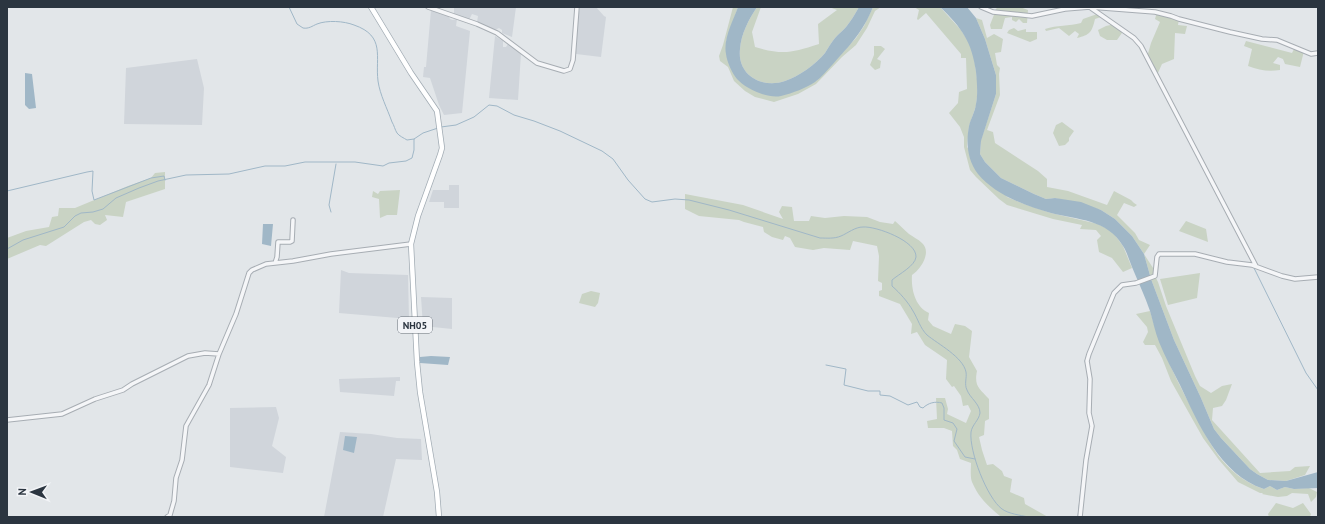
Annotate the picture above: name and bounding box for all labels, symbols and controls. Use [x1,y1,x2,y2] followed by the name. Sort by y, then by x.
[398,317,432,333] road number: NH05
[12,472,52,512] north arrow
[15,488,29,496] text: N

